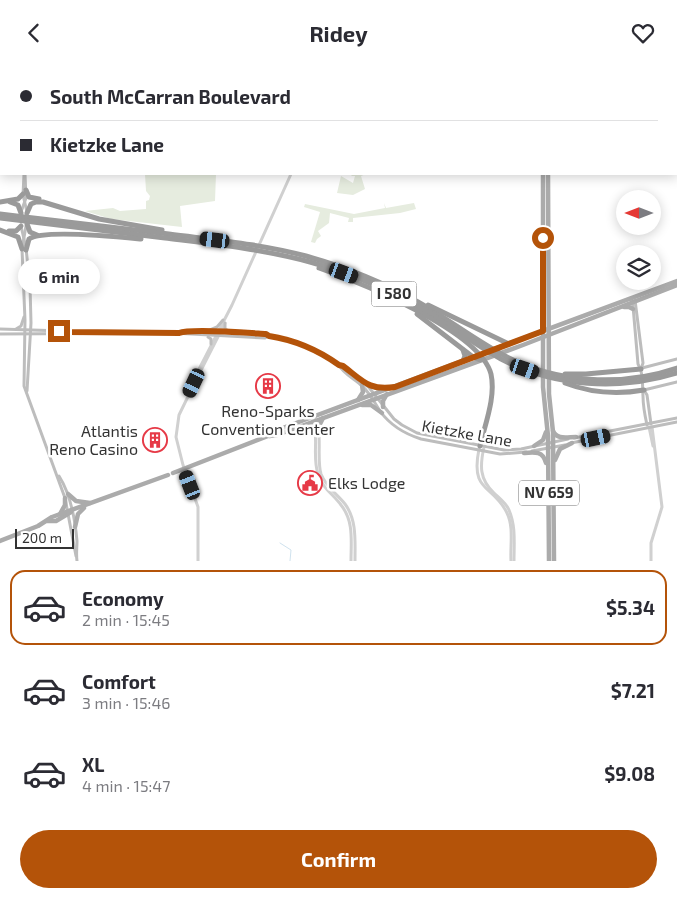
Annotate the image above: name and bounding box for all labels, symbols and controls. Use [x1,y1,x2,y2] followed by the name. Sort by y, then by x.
[20,19,48,47] icon: back
[629,19,657,47] icon: heart
[309,20,368,46] text: Ridey
[50,85,291,108] text: South McCarran Boulevard
[50,133,164,156] text: Kietzke Lane
[616,190,661,235] north arrow
[616,190,661,290] map controls
[532,227,554,249] route start
[199,231,230,249] car
[616,245,661,290] button: layers
[18,259,100,293] callout: 6 min
[327,261,360,285] car
[38,267,80,286] text: 6 min
[372,281,416,307] road number: I 580
[48,320,70,342] route end
[508,357,541,381] car
[180,366,207,400] car
[255,373,281,399] building icon: Reno-Sparks Convention Center
[201,401,336,438] place label: Reno-Sparks Convention Center
[421,415,514,450] street label: Kietzke Lane
[49,421,138,458] place label: Atlantis Reno Casino
[142,427,168,453] building icon: Atlantis Reno Casino
[579,428,612,448] car
[177,468,202,502] car
[297,470,323,496] public building icon: Elks Lodge
[328,473,405,492] place label: Elks Lodge
[519,481,579,505] road number: NV 659
[15,525,74,549] scale bar
[22,529,62,546] text: 200 m
[22,585,67,630] icon: car
[82,587,164,610] text: Economy
[606,596,655,619] text: $5.34
[82,610,170,629] text: 2 min · 15:45
[22,668,67,713] icon: car
[82,670,156,693] text: Comfort
[611,679,655,702] text: $7.21
[82,693,170,712] text: 3 min · 15:46
[22,751,67,796] icon: car
[82,753,104,776] text: XL
[604,762,655,785] text: $9.08
[82,776,170,795] text: 4 min · 15:47
[20,830,657,888] button: Confirm

